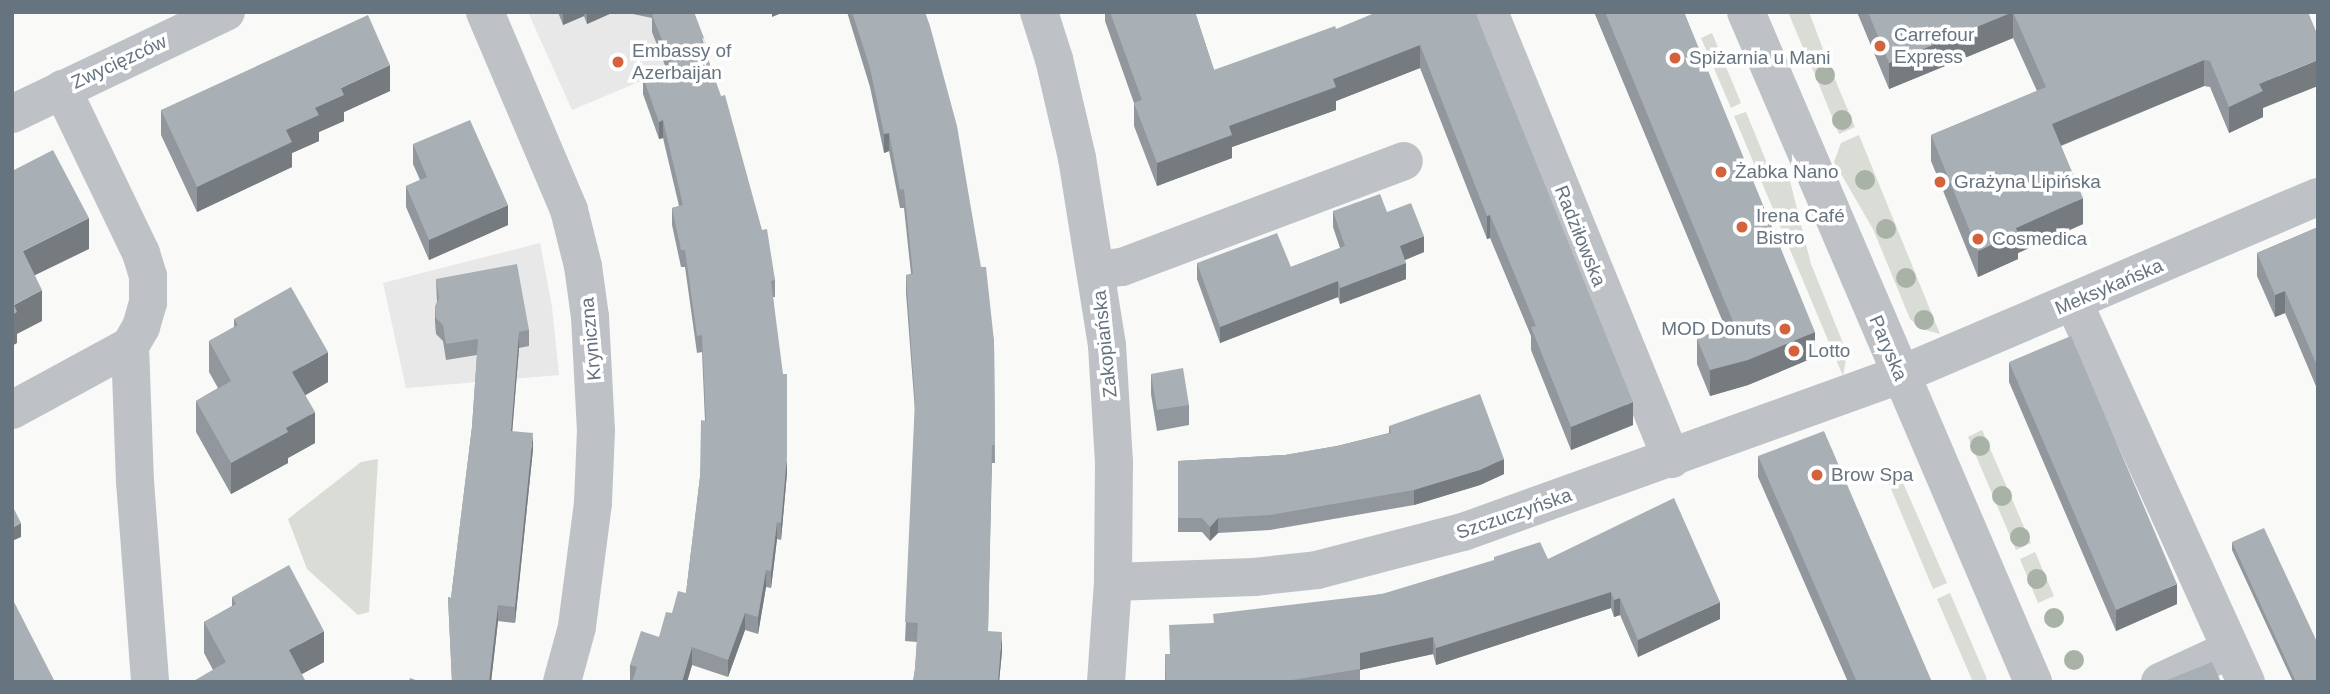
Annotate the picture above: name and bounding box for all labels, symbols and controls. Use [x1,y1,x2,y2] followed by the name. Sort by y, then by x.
[1894,24,1974,68] place label: Carrefour Express
[68,30,170,94] street label: Zwycięzców
[1872,38,1888,54] marker: Carrefour Express
[632,40,731,84] place label: Embassy of Azerbaijan
[1689,47,1831,69] place label: Spiżarnia u Mani
[1667,50,1683,66] marker: Spiżarnia u Mani
[610,54,626,70] marker: Embassy of Azerbaijan
[1735,161,1839,183] place label: Żabka Nano
[1713,164,1729,180] marker: Żabka Nano
[1954,171,2101,193] place label: Grażyna Lipińska
[1932,174,1948,190] marker: Grażyna Lipińska
[1549,182,1611,290] street label: Radziłowska
[1756,205,1845,249] place label: Irena Café Bistro
[1734,219,1750,235] marker: Irena Café Bistro
[1992,228,2087,250] place label: Cosmedica
[1970,231,1986,247] marker: Cosmedica
[2052,254,2166,320] street label: Meksykańska
[1088,289,1122,399] street label: Zakopiańska
[576,296,606,382] street label: Kryniczna
[1864,312,1912,384] street label: Paryska
[1661,318,1771,340] place label: MOD Donuts
[1777,321,1793,337] marker: MOD Donuts
[1808,340,1850,362] place label: Lotto
[1786,343,1802,359] marker: Lotto
[1831,464,1913,486] place label: Brow Spa
[1809,467,1825,483] marker: Brow Spa
[1453,484,1575,544] street label: Szczuczyńska

